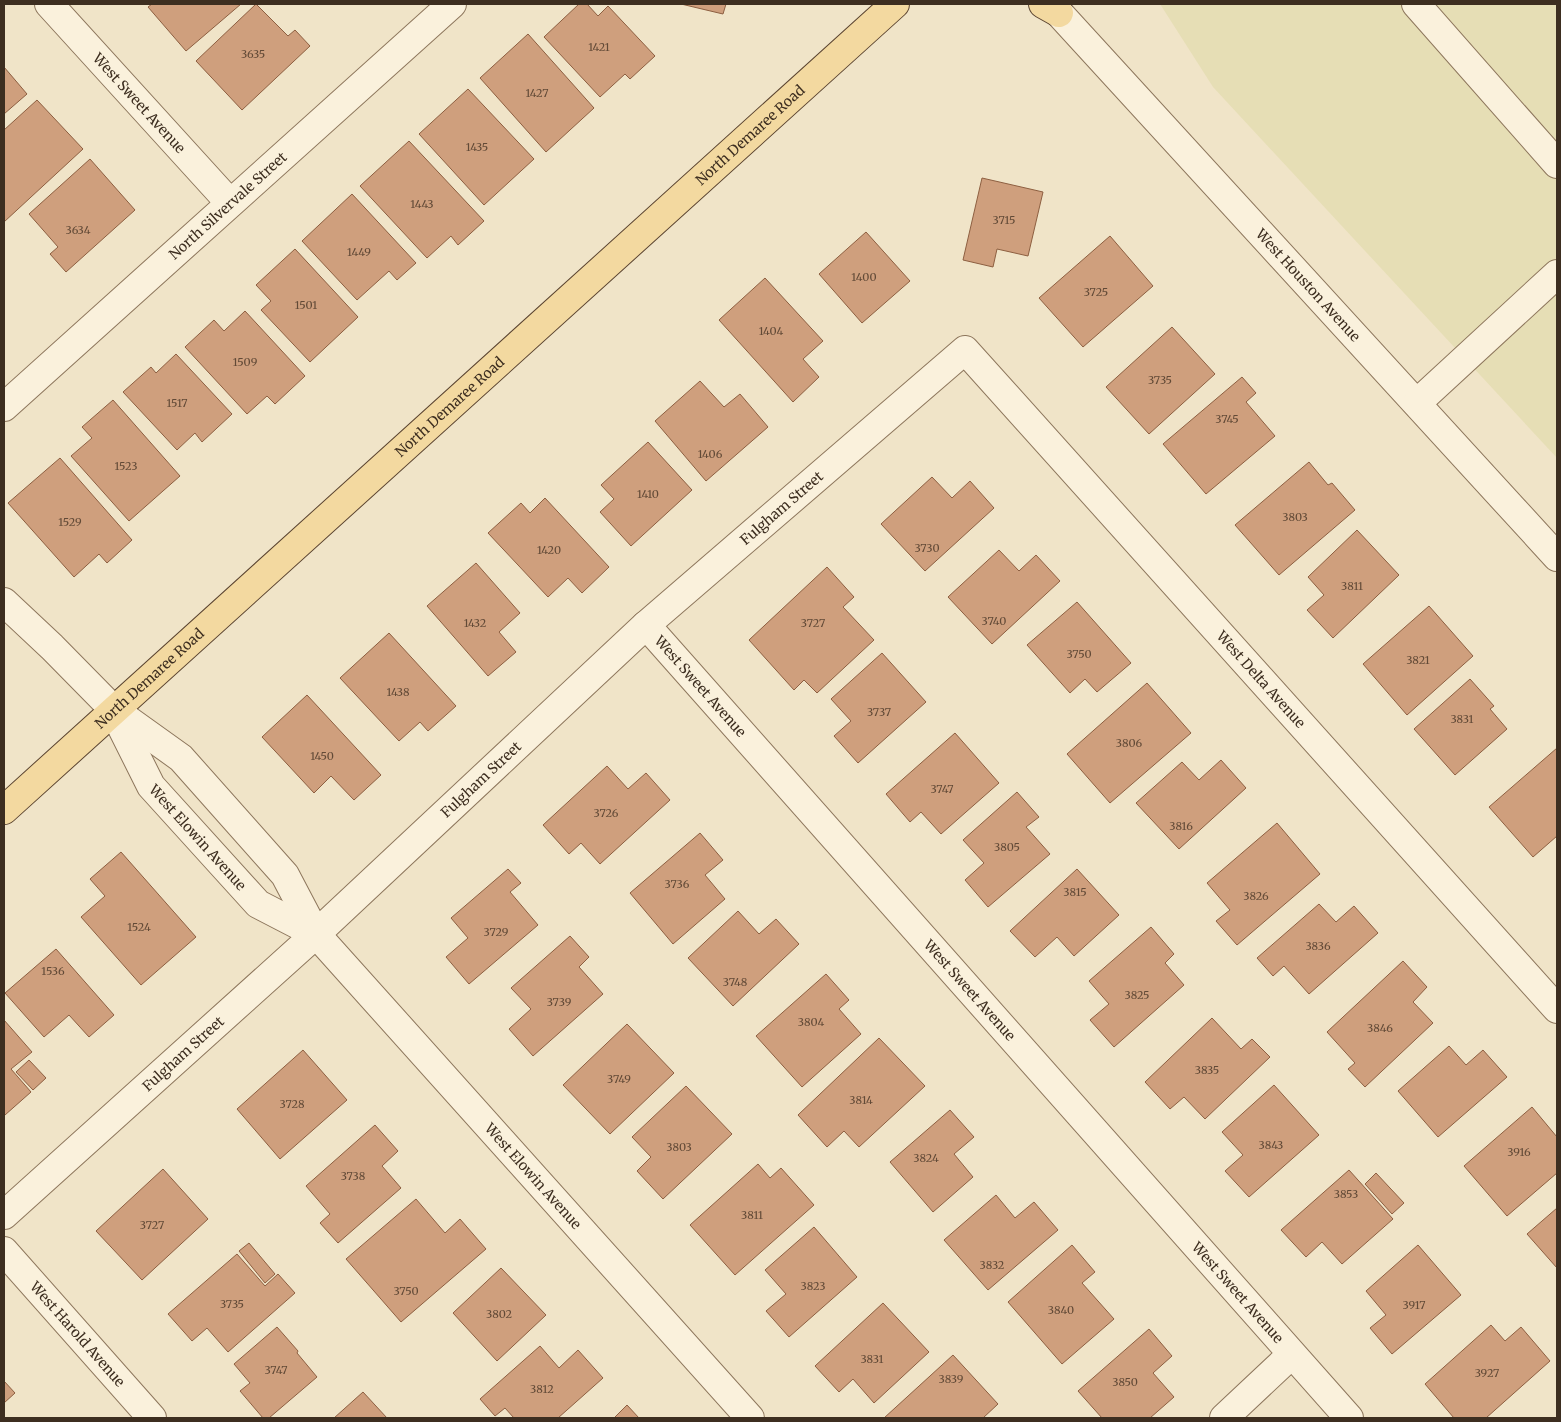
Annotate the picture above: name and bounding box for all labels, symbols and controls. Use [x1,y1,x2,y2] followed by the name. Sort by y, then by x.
[588,40,610,54] house number: 1421
[241,47,265,61] house number: 3635
[88,49,189,157] street label: West Sweet Avenue
[692,81,809,189] street label: North Demaree Road
[525,86,549,100] house number: 1427
[466,140,488,154] house number: 1435
[165,148,291,263] street label: North Silvervale Street
[410,197,434,211] house number: 1443
[993,213,1016,227] house number: 3715
[65,223,91,237] house number: 3634
[1251,224,1364,345] street label: West Houston Avenue
[347,245,371,259] house number: 1449
[851,270,877,284] house number: 1400
[1084,285,1108,299] house number: 3725
[295,298,317,312] house number: 1501
[759,324,784,338] house number: 1404
[391,353,508,461] street label: North Demaree Road
[233,355,258,369] house number: 1509
[1148,373,1172,387] house number: 3735
[166,396,188,410] house number: 1517
[1215,412,1239,426] house number: 3745
[698,447,723,461] house number: 1406
[114,459,138,473] house number: 1523
[736,467,827,549] street label: Fulgham Street
[637,487,659,501] house number: 1410
[1282,510,1308,524] house number: 3803
[58,515,82,529] house number: 1529
[914,541,940,555] house number: 3730
[537,543,561,557] house number: 1420
[1341,579,1363,593] house number: 3811
[982,614,1006,628] house number: 3740
[464,616,486,630] house number: 1432
[801,616,825,630] house number: 3727
[91,624,208,732] street label: North Demaree Road
[1212,626,1309,732] street label: West Delta Avenue
[650,631,750,741] street label: West Sweet Avenue
[1066,647,1092,661] house number: 3750
[1406,653,1430,667] house number: 3821
[387,685,410,699] house number: 1438
[867,705,891,719] house number: 3737
[1450,712,1474,726] house number: 3831
[1116,736,1143,750] house number: 3806
[437,737,525,821] street label: Fulgham Street
[310,749,334,763] house number: 1450
[145,780,250,894] street label: West Elowin Avenue
[930,782,954,796] house number: 3747
[594,806,619,820] house number: 3726
[1169,819,1193,833] house number: 3816
[994,840,1020,854] house number: 3805
[665,877,690,891] house number: 3736
[1063,885,1087,899] house number: 3815
[1243,889,1269,903] house number: 3826
[127,920,151,934] house number: 1524
[484,925,509,939] house number: 3729
[919,935,1019,1044] street label: West Sweet Avenue
[1305,939,1331,953] house number: 3836
[41,964,65,978] house number: 1536
[723,975,748,989] house number: 3748
[1124,988,1150,1002] house number: 3825
[547,995,572,1009] house number: 3739
[139,1012,228,1095] street label: Fulgham Street
[798,1015,824,1029] house number: 3804
[1367,1021,1393,1035] house number: 3846
[1195,1063,1219,1077] house number: 3835
[607,1072,631,1086] house number: 3749
[849,1093,873,1107] house number: 3814
[280,1097,305,1111] house number: 3728
[480,1119,585,1233] street label: West Elowin Avenue
[1259,1138,1283,1152] house number: 3843
[666,1140,692,1154] house number: 3803
[1507,1145,1531,1159] house number: 3916
[913,1151,939,1165] house number: 3824
[341,1169,366,1183] house number: 3738
[1334,1187,1358,1201] house number: 3853
[741,1208,763,1222] house number: 3811
[140,1218,164,1232] house number: 3727
[1187,1237,1287,1347] street label: West Sweet Avenue
[980,1258,1004,1272] house number: 3832
[26,1277,129,1390] street label: West Harold Avenue
[801,1279,825,1293] house number: 3823
[393,1284,419,1298] house number: 3750
[220,1297,244,1311] house number: 3735
[1403,1298,1425,1312] house number: 3917
[1048,1303,1074,1317] house number: 3840
[486,1307,512,1321] house number: 3802
[860,1352,884,1366] house number: 3831
[264,1363,288,1377] house number: 3747
[1475,1366,1499,1380] house number: 3927
[939,1372,964,1386] house number: 3839
[1112,1375,1138,1389] house number: 3850
[530,1382,554,1396] house number: 3812

